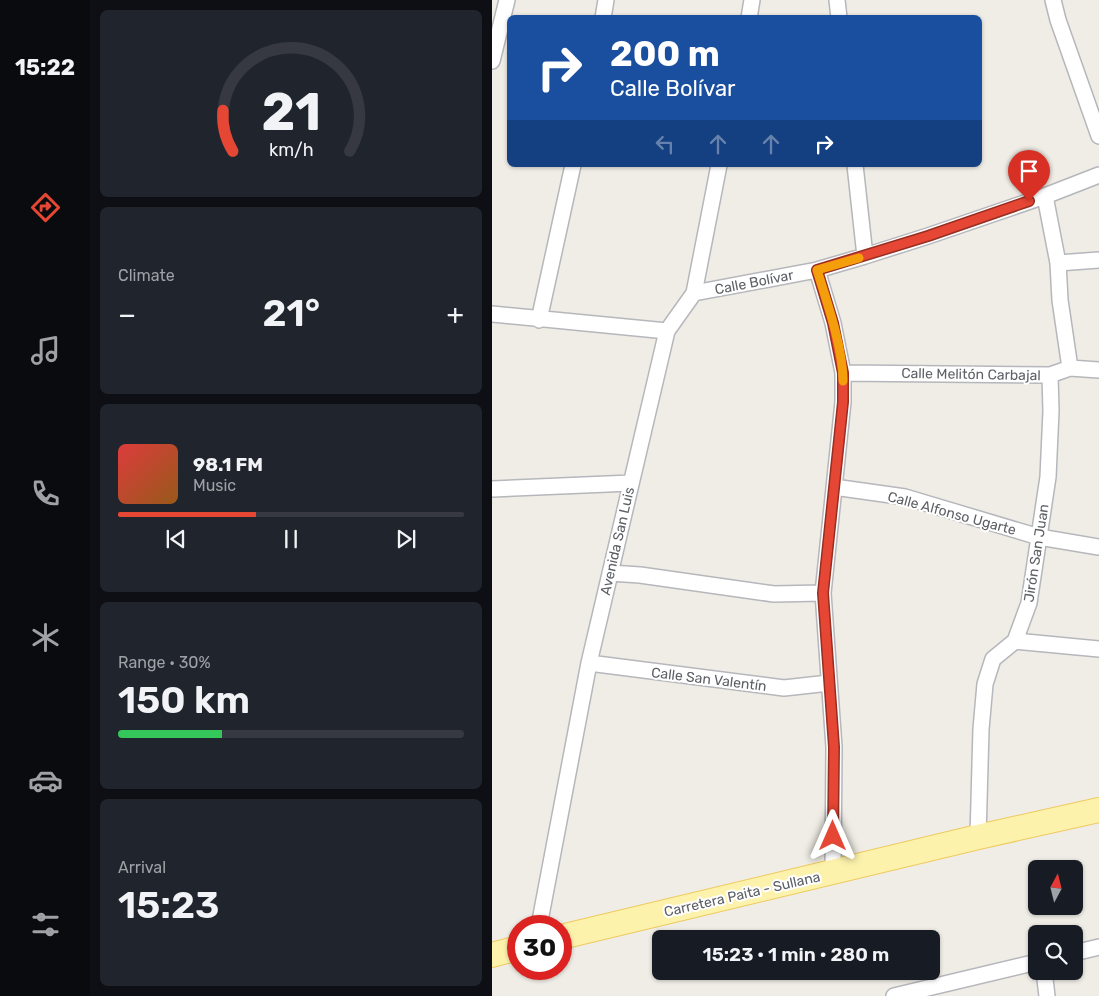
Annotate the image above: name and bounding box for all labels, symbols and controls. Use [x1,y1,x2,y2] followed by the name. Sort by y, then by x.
[610,33,720,75] text: 200 m
[527,35,592,100] icon: right
[15,54,75,81] text: 15:22
[610,75,735,102] text: Calle Bolívar
[261,81,321,143] text: 21
[651,130,679,158] icon: left
[704,130,732,158] icon: ahead
[757,130,785,158] icon: ahead
[810,130,838,158] icon: right
[269,139,313,160] text: km/h
[1008,150,1050,201] pin
[1015,157,1043,185] icon: arrive
[28,190,63,225] icon: directions
[118,266,175,285] text: Climate
[713,266,796,298] street label: Calle Bolívar
[263,290,320,336] text: 21°
[118,298,136,331] text: −
[447,298,464,331] text: +
[28,333,63,368] icon: music
[901,365,1041,384] street label: Calle Melitón Carbajal
[193,453,263,476] text: 98.1 FM
[28,476,63,511] icon: phone
[193,476,236,495] text: Music
[597,485,638,597] street label: Avenida San Luis
[886,488,1018,539] street label: Calle Alfonso Ugarte
[1020,503,1053,603] street label: Jirón San Juan
[162,525,190,553] icon: previous
[277,525,305,553] icon: pause
[392,525,420,553] icon: next
[28,620,63,655] icon: climate
[118,653,211,672] text: Range · 30%
[650,664,768,695] street label: Calle San Valentín
[118,677,250,723] text: 150 km
[28,763,63,798] icon: car
[806,809,858,861] position arrow
[118,858,166,877] text: Arrival
[1028,860,1083,915] north arrow
[1028,860,1083,980] map controls
[662,868,822,921] street label: Carretera Paita - Sullana
[118,882,220,928] text: 15:23
[28,907,63,942] icon: filters
[507,915,572,980] speed limit sign: 30
[1028,925,1083,980] button: search
[703,943,889,966] text: 15:23 · 1 min · 280 m

